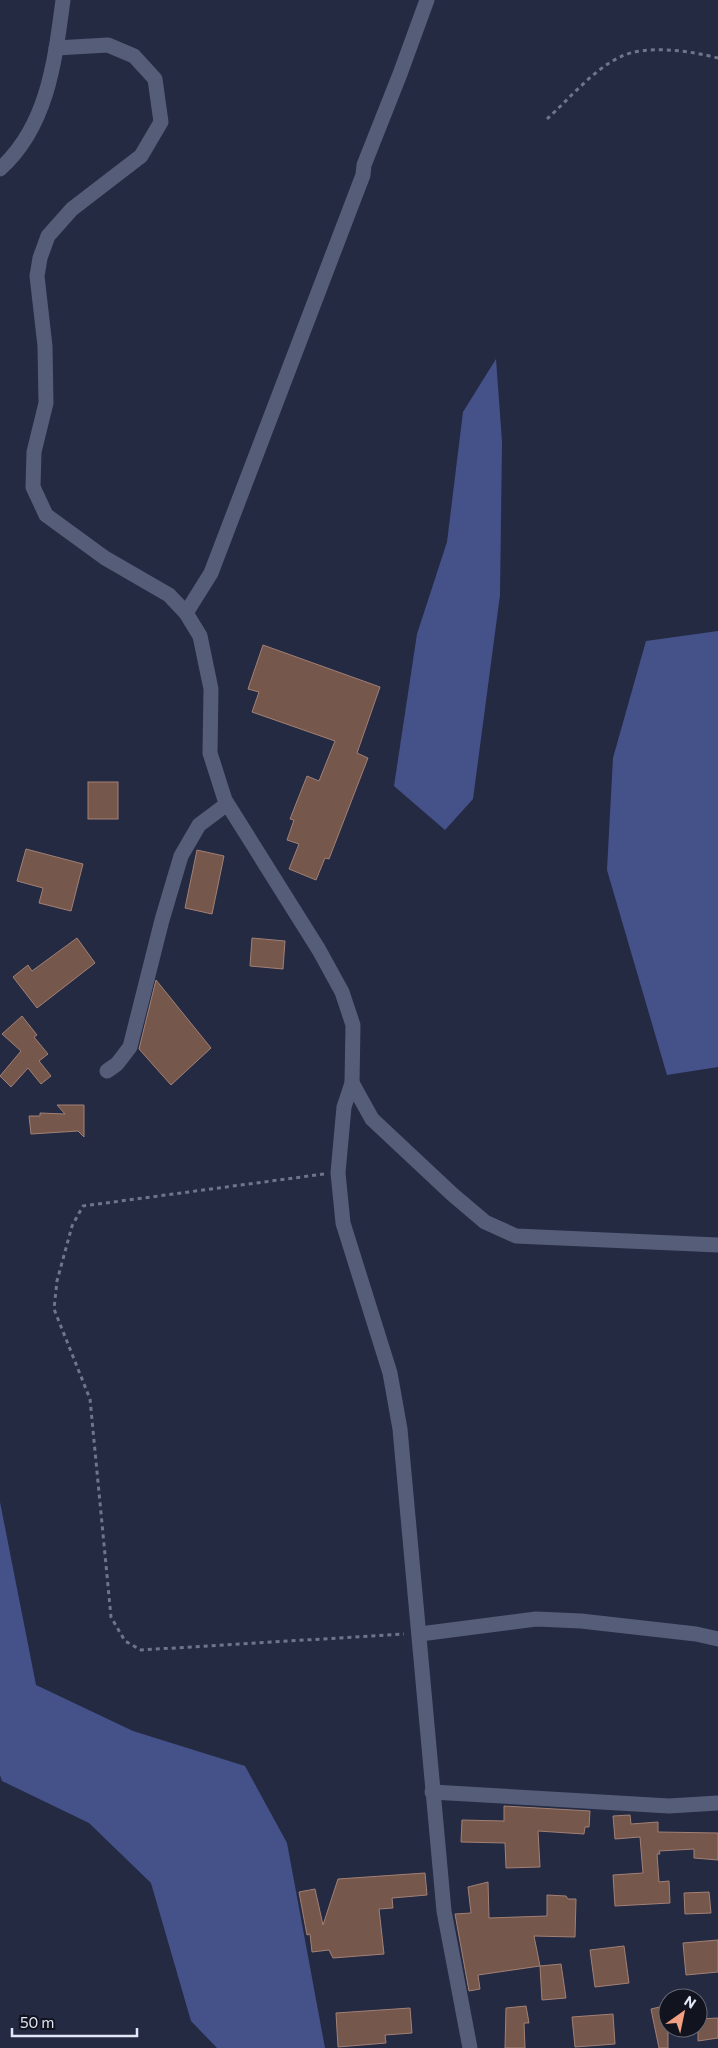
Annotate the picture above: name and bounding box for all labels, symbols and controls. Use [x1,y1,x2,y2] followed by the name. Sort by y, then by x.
[658,1988,708,2038] north arrow
[681,1992,699,2012] text: N
[12,2006,138,2038] scale bar
[20,2013,54,2031] text: 50 m

